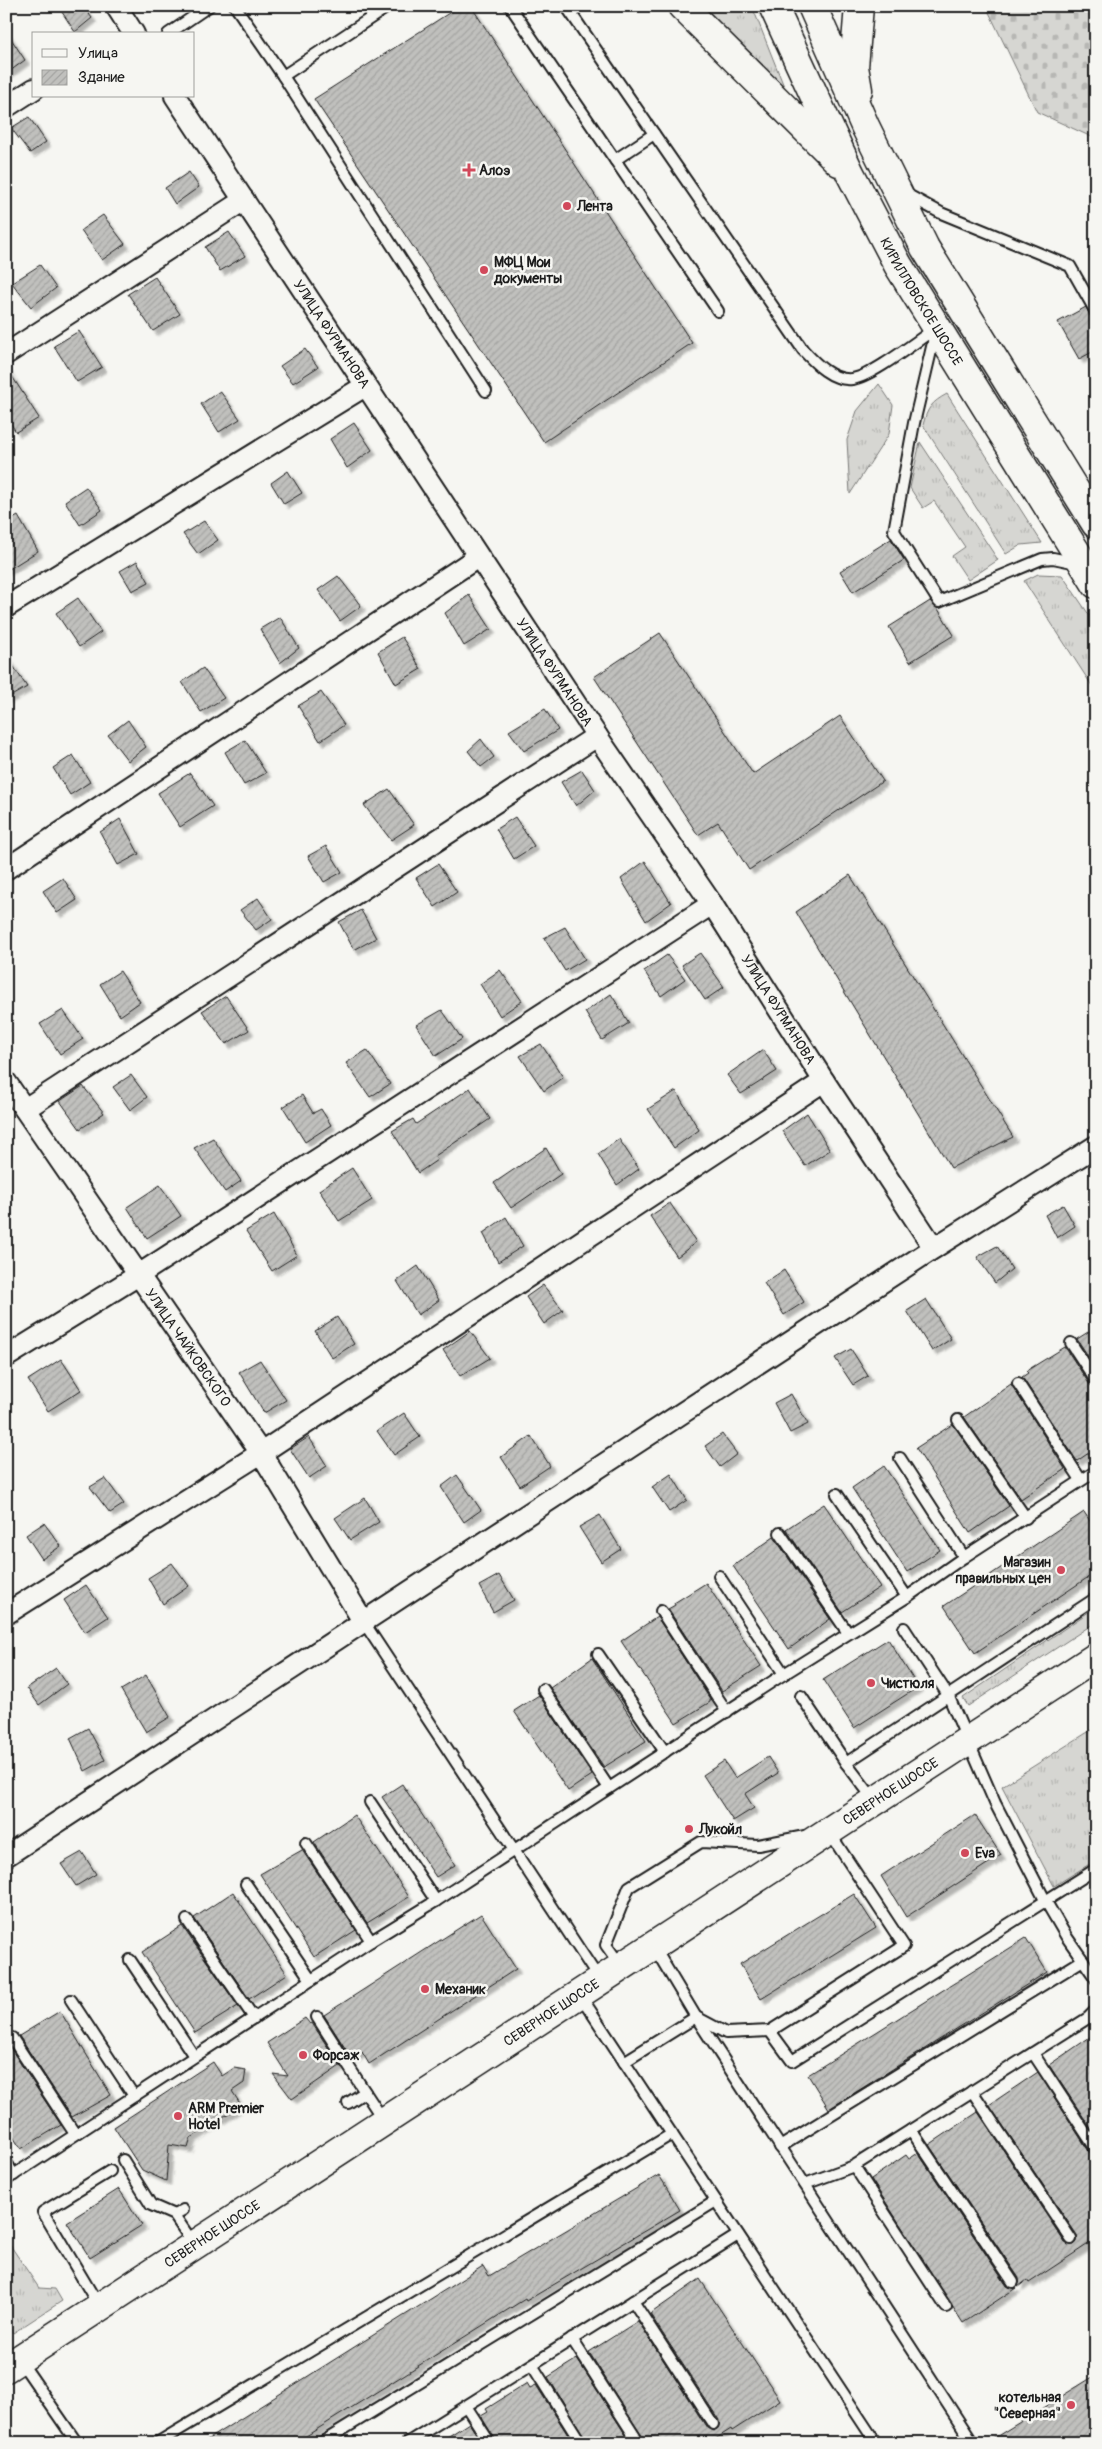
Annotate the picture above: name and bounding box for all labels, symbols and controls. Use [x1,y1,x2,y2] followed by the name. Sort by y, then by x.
[32,32,195,98] legend
[78,44,118,63] text: Улица
[78,68,125,87] text: Здание
[479,162,511,179] place label: Алоэ
[463,164,475,176] marker: Алоэ
[576,198,613,215] place label: Лента
[561,200,573,212] marker: Лента
[876,235,966,369] street label: КИРИЛЛОВСКОЕ ШОССЕ
[493,254,562,287] place label: МФЦ Мои документы
[478,264,490,276] marker: МФЦ Мои документы
[290,277,373,392] street label: УЛИЦА ФУРМАНОВА
[513,615,596,730] street label: УЛИЦА ФУРМАНОВА
[737,952,819,1068] street label: УЛИЦА ФУРМАНОВА
[142,1285,235,1410] street label: УЛИЦА ЧАЙКОВСКОГО
[955,1554,1051,1587] place label: Магазин правильных цен
[1055,1564,1067,1576] marker: Магазин правильных цен
[881,1675,935,1692] place label: Чистюля
[865,1677,877,1689] marker: Чистюля
[840,1754,942,1829] street label: СЕВЕРНОЕ ШОССЕ
[698,1821,742,1838] place label: Лукойл
[683,1823,695,1835] marker: Лукойл
[975,1845,996,1862] place label: Eva
[959,1847,971,1859] marker: Eva
[500,1975,603,2050] street label: СЕВЕРНОЕ ШОССЕ
[435,1981,486,1998] place label: Механик
[419,1983,431,1995] marker: Механик
[312,2047,360,2064] place label: Форсаж
[297,2049,309,2061] marker: Форсаж
[188,2100,265,2133] place label: ARM Premier Hotel
[172,2110,184,2122] marker: ARM Premier Hotel
[161,2197,263,2271] street label: СЕВЕРНОЕ ШОССЕ
[994,2389,1061,2422] place label: котельная "Северная"
[1065,2399,1077,2411] marker: котельная "Северная"

